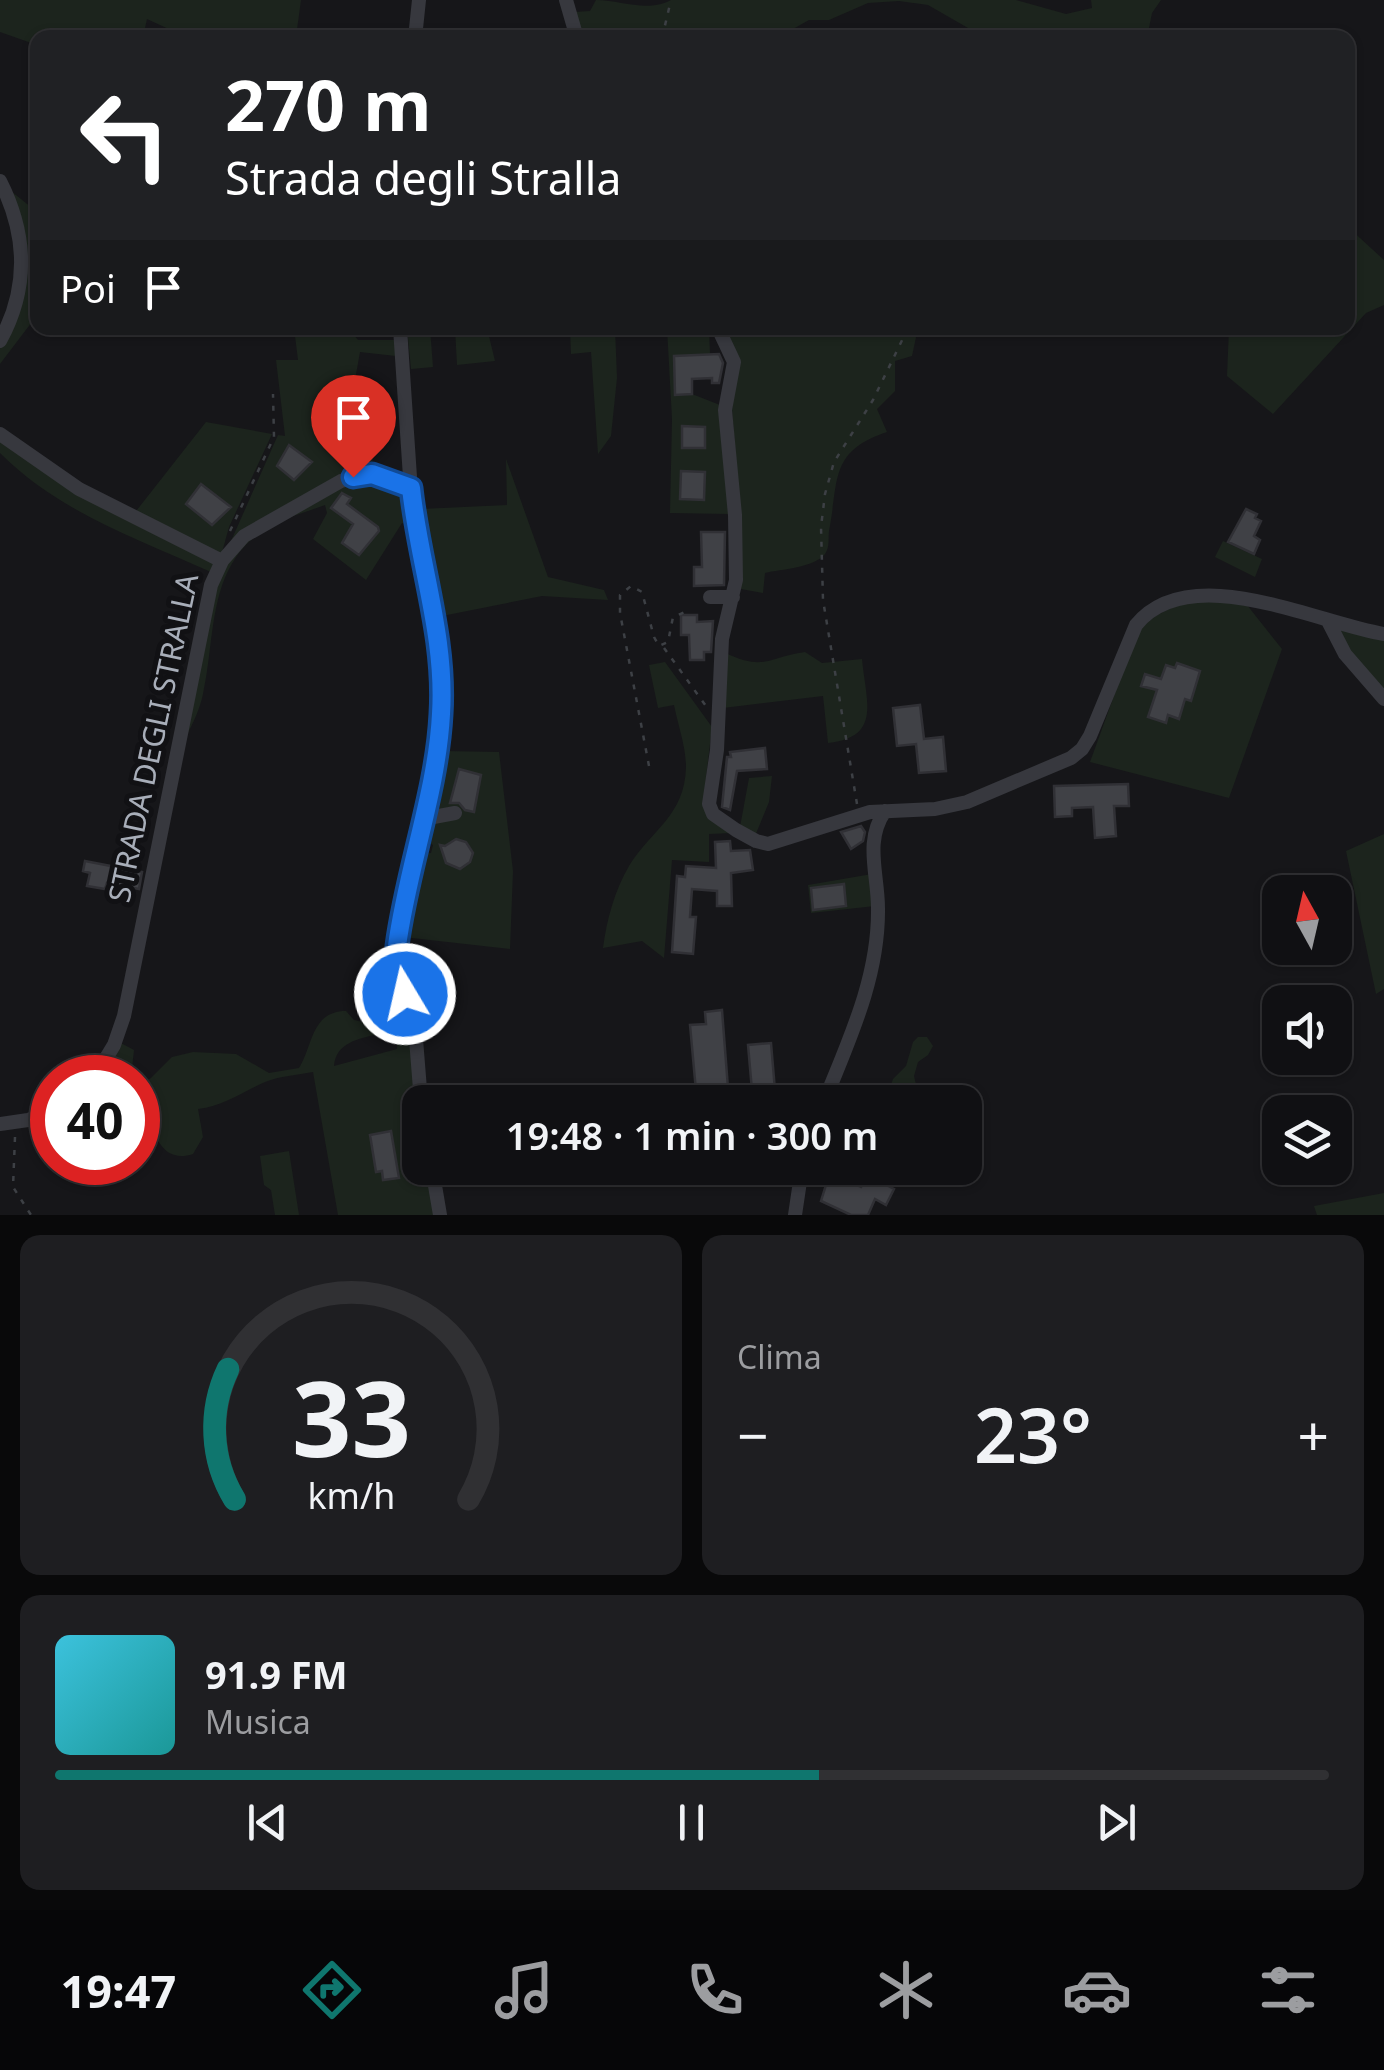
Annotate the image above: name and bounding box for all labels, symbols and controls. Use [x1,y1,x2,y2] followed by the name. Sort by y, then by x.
[225,56,432,152] text: 270 m
[60,70,190,200] icon: left
[225,147,622,208] text: Strada degli Stralla
[136,260,191,315] icon: arrive
[60,262,116,314] text: Poi
[311,375,396,478] pin
[326,390,381,445] icon: arrive
[98,569,208,906] street label: STRADA DEGLI STRALLA
[1262,875,1352,965] north arrow
[1262,875,1352,1185] map controls
[353,942,457,1046] position arrow
[1262,985,1352,1075] button: sound
[30,1055,160,1185] speed limit sign: 40
[1262,1095,1352,1185] button: layers
[506,1109,878,1161] text: 19:48 · 1 min · 300 m
[737,1335,822,1378] text: Clima
[292,1346,410,1487] text: 33
[974,1383,1092,1485] text: 23°
[737,1397,768,1472] text: −
[1298,1397,1329,1472] text: +
[307,1471,395,1519] text: km/h
[205,1648,347,1700] text: 91.9 FM
[205,1700,311,1743] text: Musica
[240,1795,295,1850] icon: previous
[664,1795,719,1850] icon: pause
[1089,1795,1144,1850] icon: next
[297,1955,367,2025] icon: directions
[489,1955,559,2025] icon: music
[680,1955,750,2025] icon: phone
[871,1955,941,2025] icon: climate
[1062,1955,1132,2025] icon: car
[1253,1955,1323,2025] icon: filters
[61,1960,176,2021] text: 19:47

